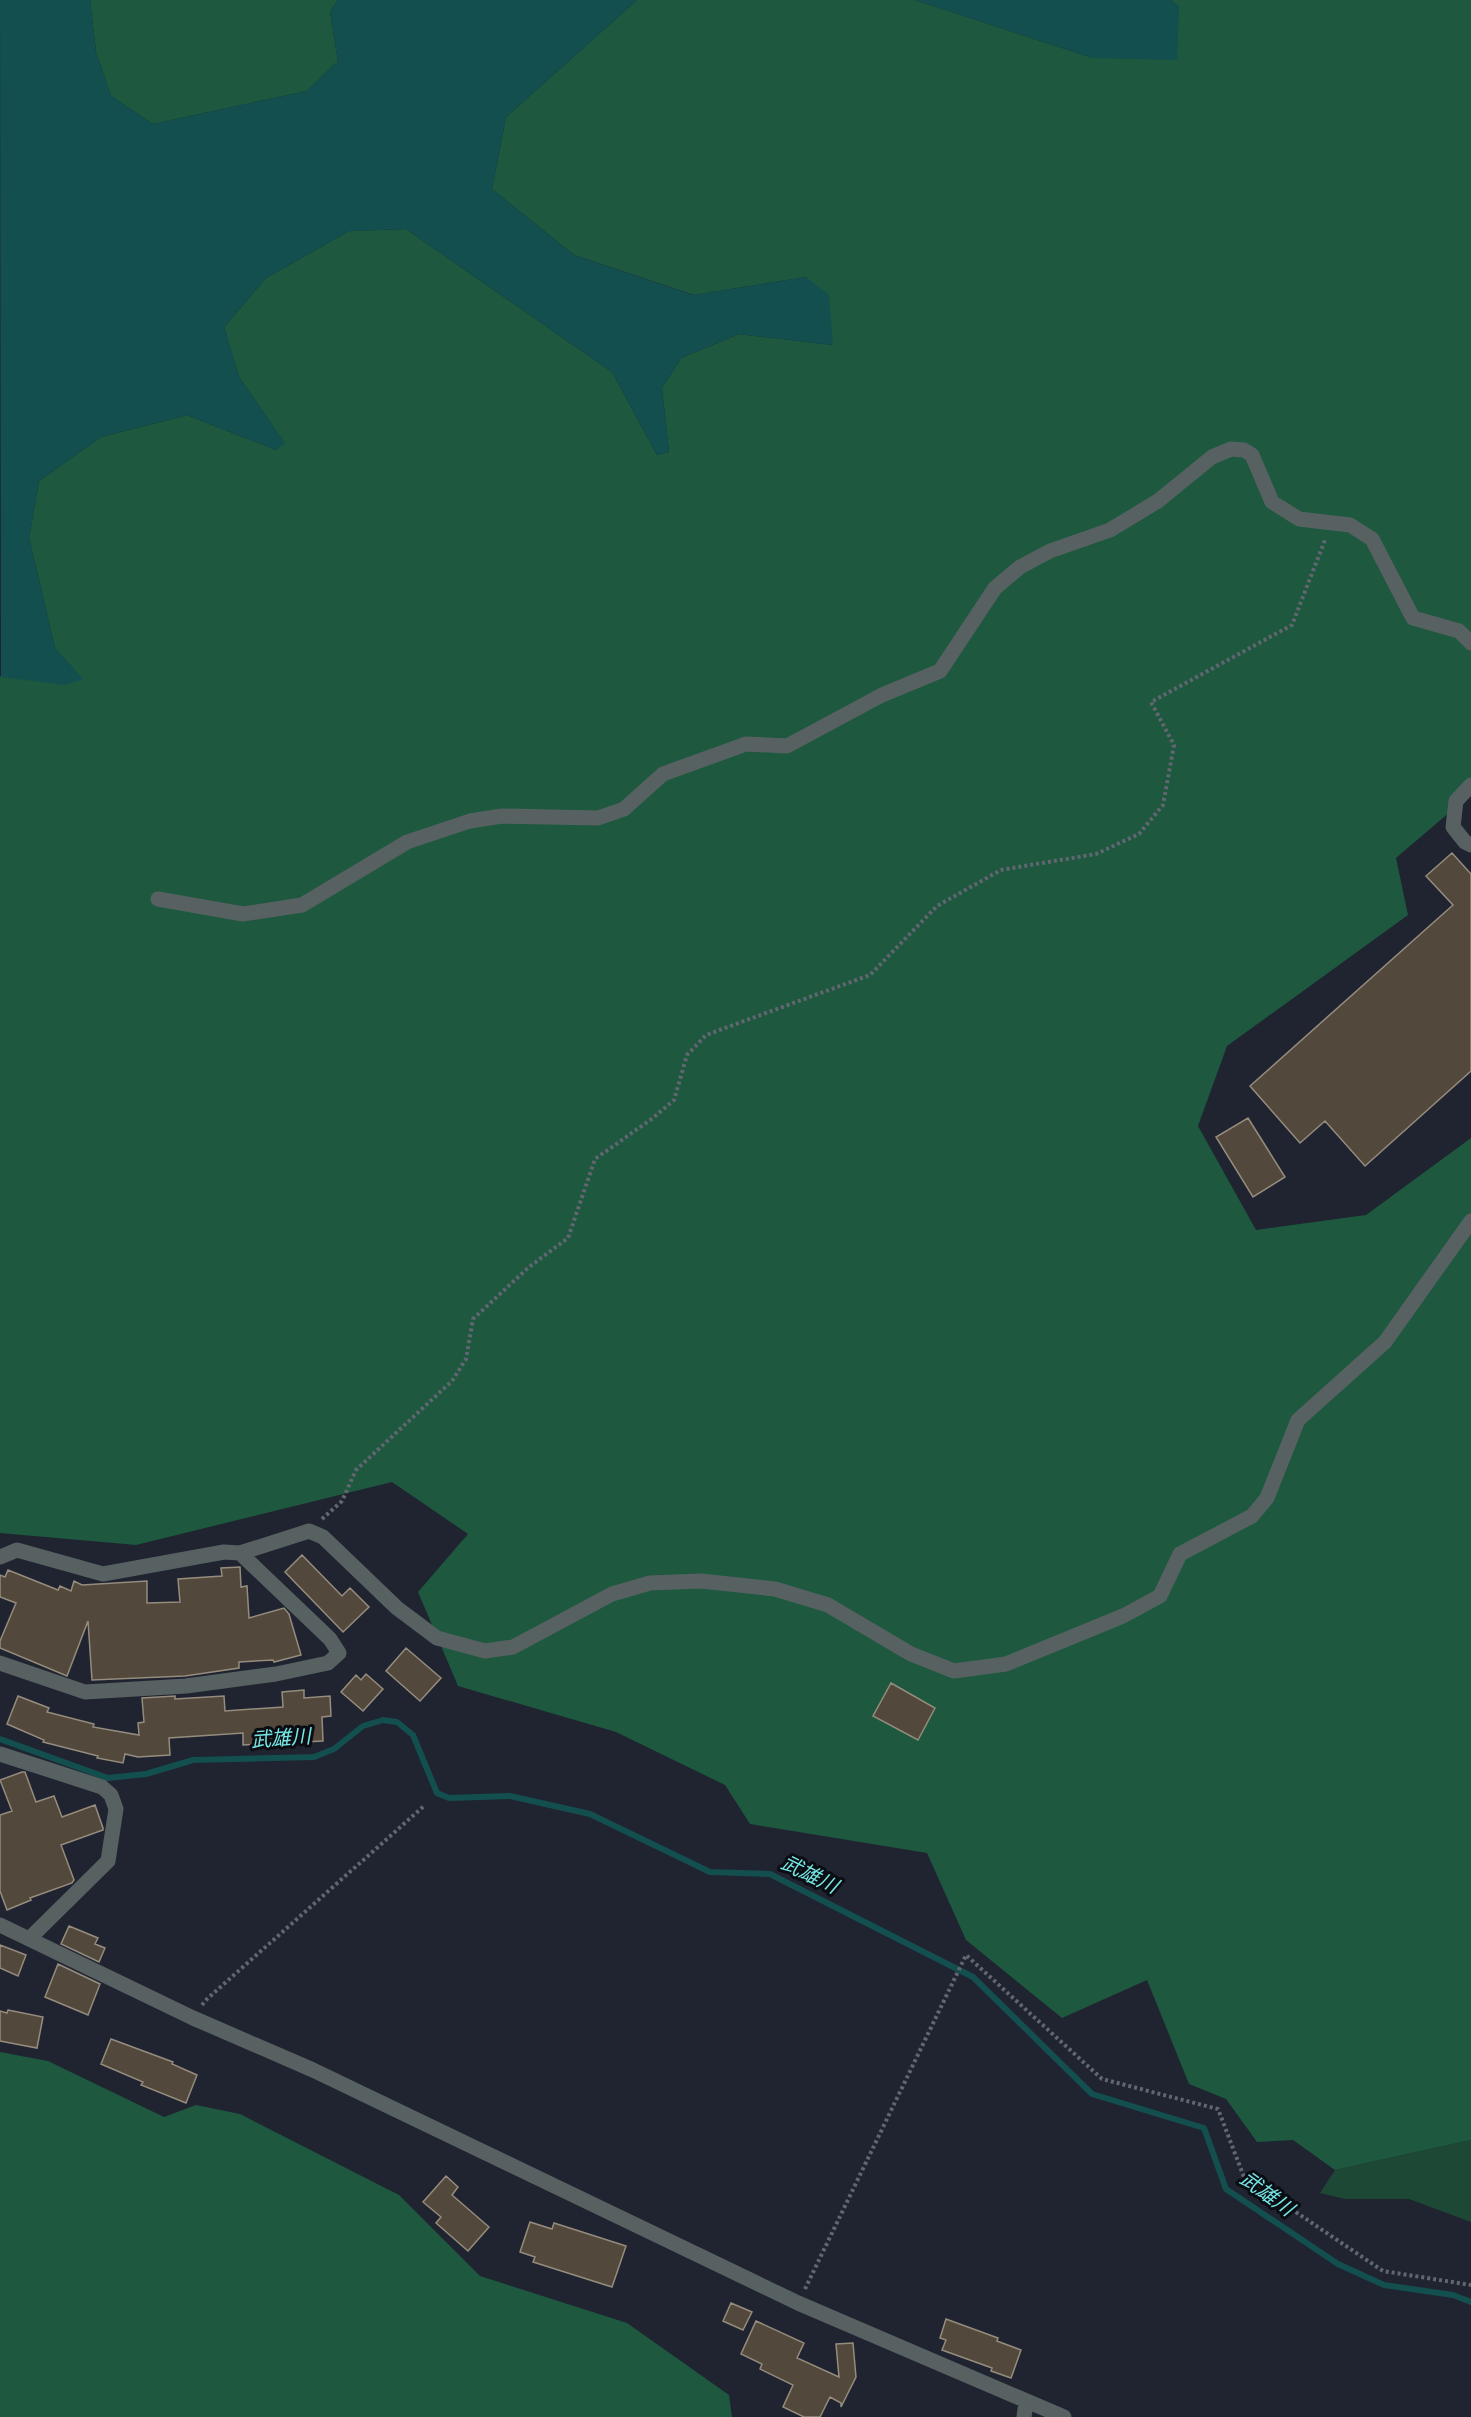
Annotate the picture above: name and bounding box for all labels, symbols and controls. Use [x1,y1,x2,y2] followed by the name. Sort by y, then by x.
[250,1725,314,1755] water label: 武雄川
[776,1851,843,1902] water label: 武雄川
[1234,2167,1300,2224] water label: 武雄川

